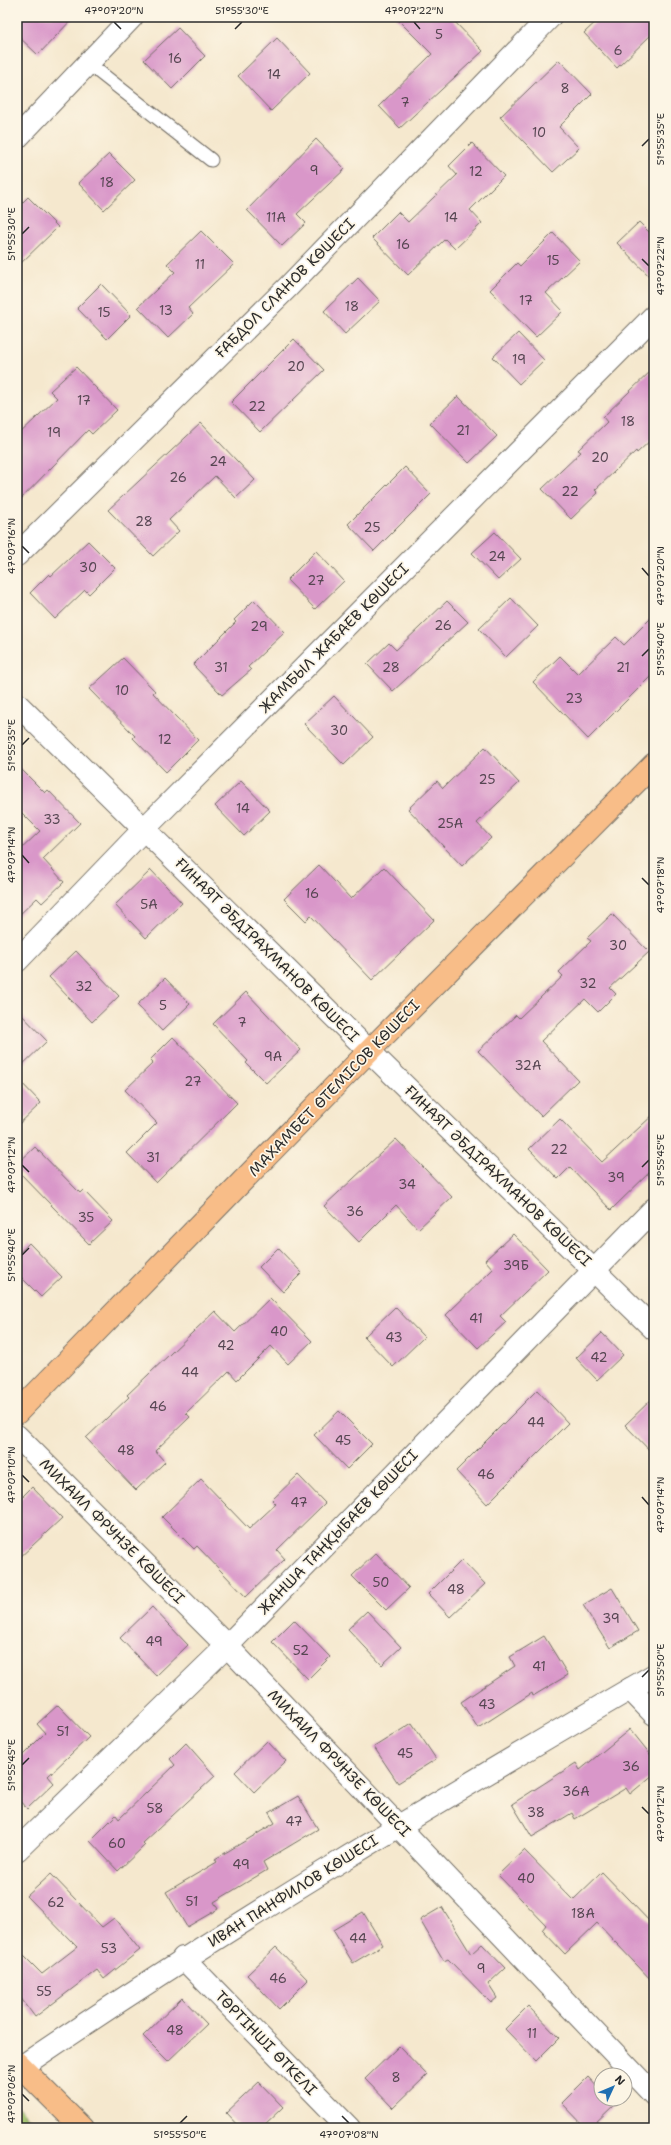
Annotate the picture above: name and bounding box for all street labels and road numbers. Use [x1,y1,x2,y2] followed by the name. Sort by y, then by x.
[211,214,359,362] street label: ҒАБДОЛ СЛАНОВ КӨШЕСІ
[255,559,413,717] street label: ЖАМБЫЛ ЖАБАЕВ КӨШЕСІ
[171,854,363,1046] street label: ҒИНАЯТ ӘБДІРАХМАНОВ КӨШЕСІ
[244,995,424,1181] street label: МАХАМБЕТ ӨТЕМІСОВ КӨШЕСІ
[400,1081,596,1271] street label: ҒИНАЯТ ӘБДІРАХМАНОВ КӨШЕСІ
[254,1445,422,1619] street label: ЖАНША ТАҢҚЫБАЕВ КӨШЕСІ
[35,1454,189,1608] street label: МИХАИЛ ФРУНЗЕ КӨШЕСІ
[263,1685,415,1841] street label: МИХАИЛ ФРУНЗЕ КӨШЕСІ
[204,1830,382,1952] street label: ИВАН ПАНФИЛОВ КӨШЕСІ
[211,1986,321,2100] street label: ТӨРТІНШІ ӨТКЕЛІ

